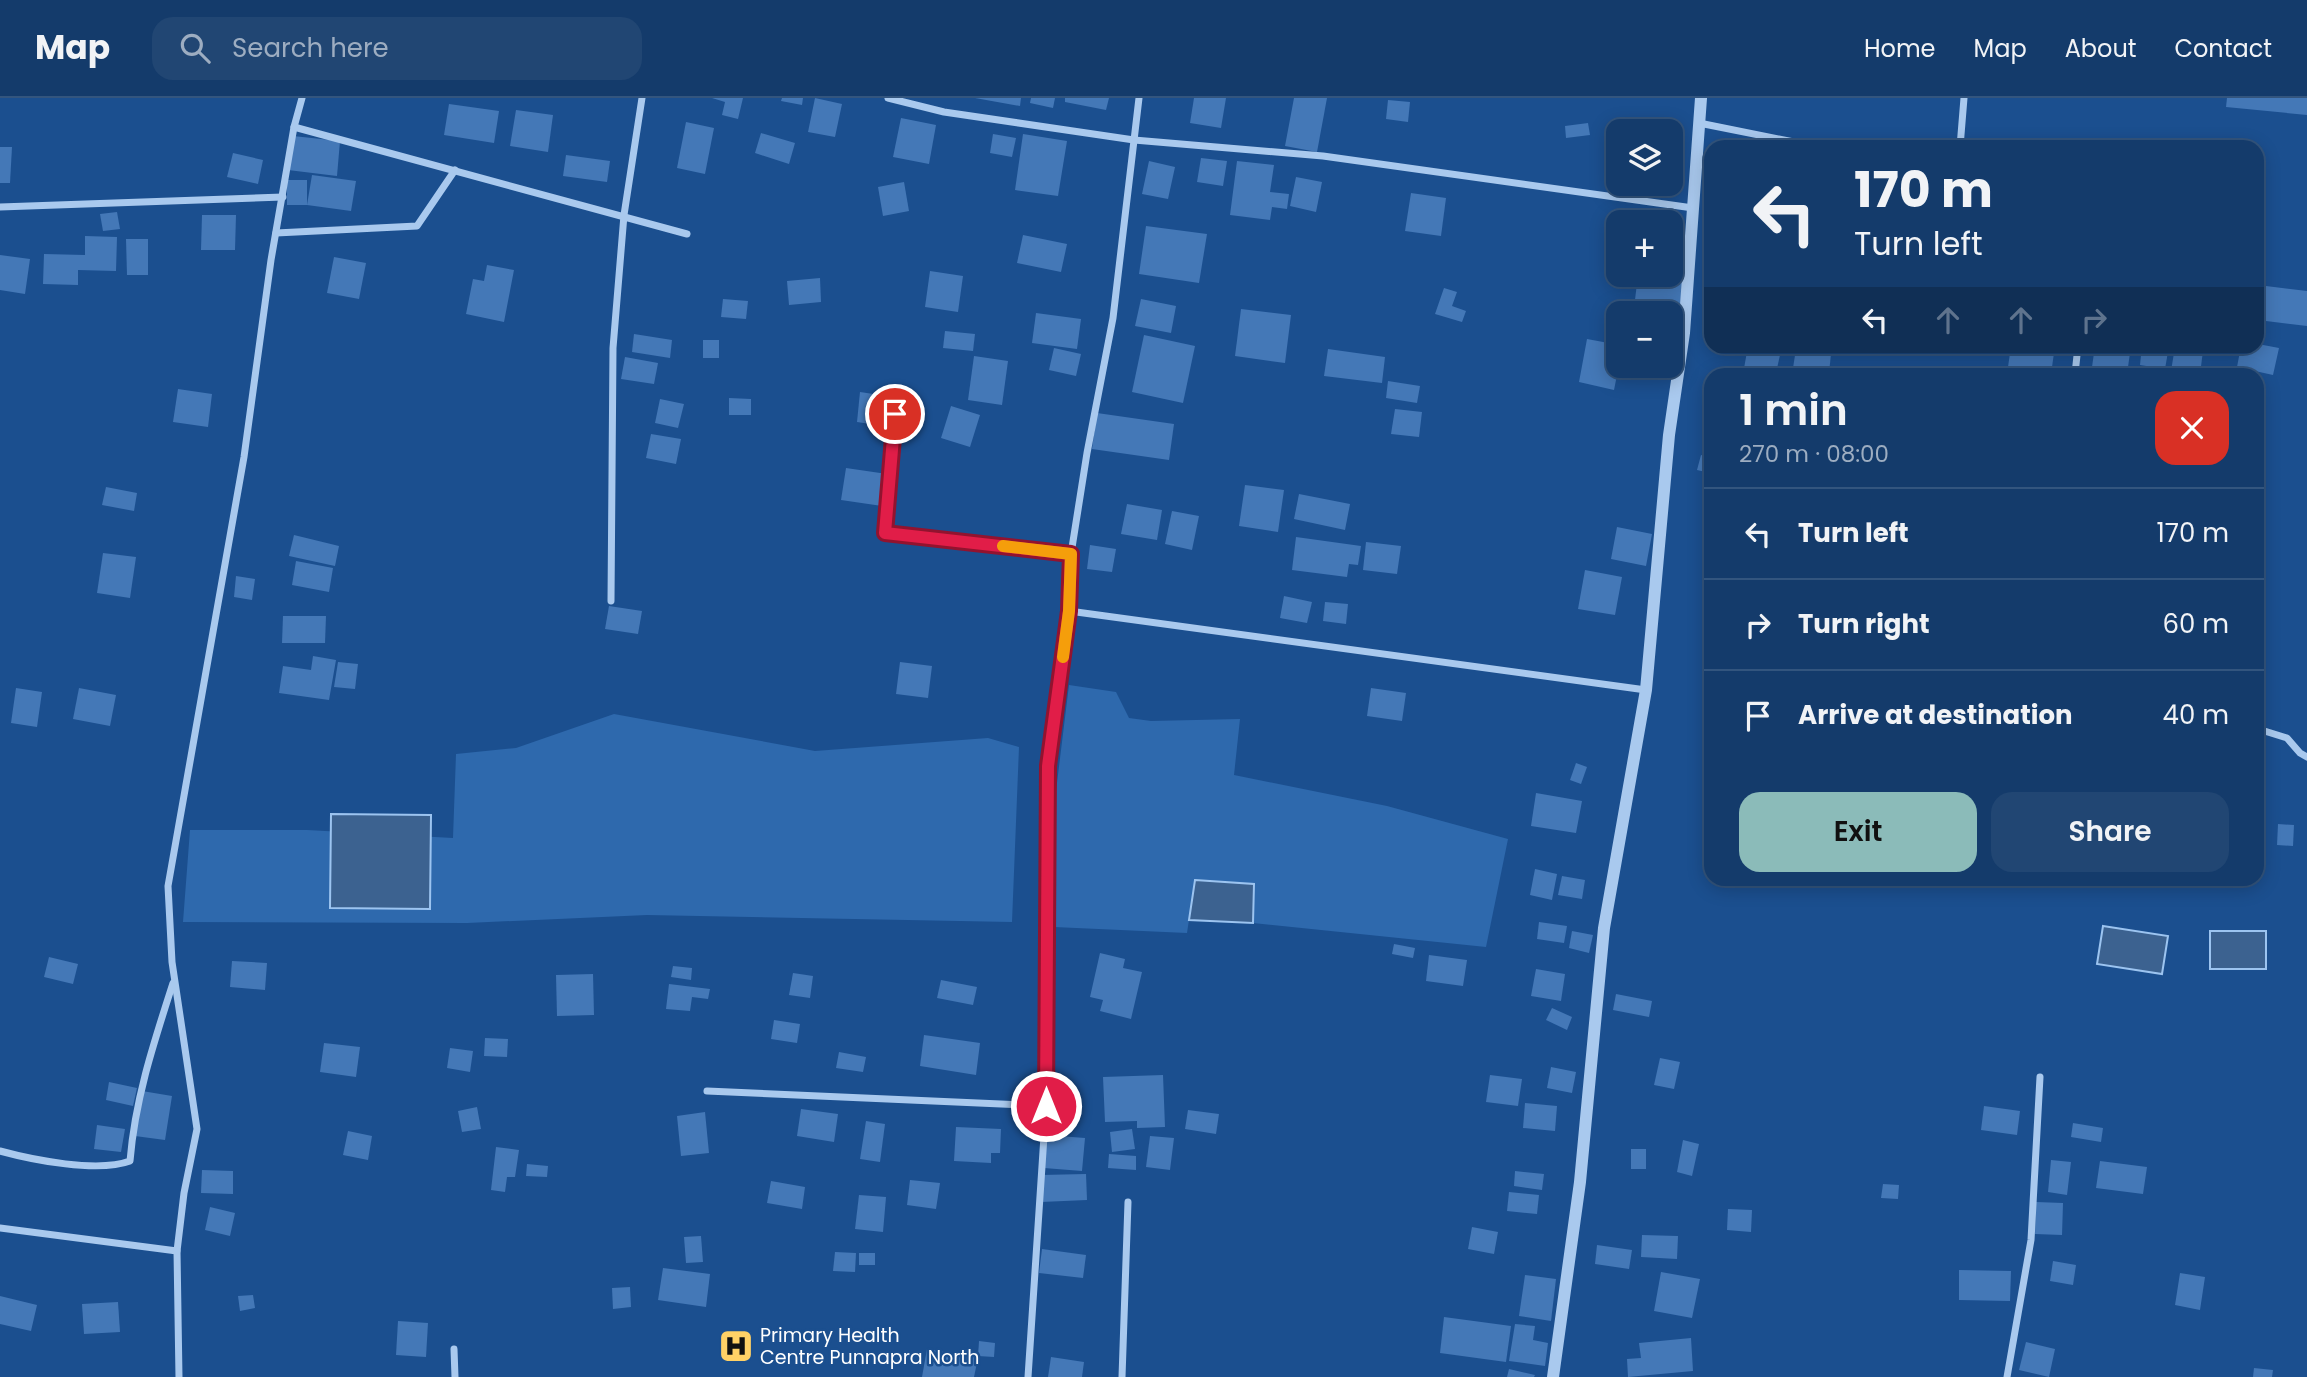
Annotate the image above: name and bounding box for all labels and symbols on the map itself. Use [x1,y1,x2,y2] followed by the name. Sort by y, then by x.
[865,384,925,444] pin
[1009,1069,1083,1143] position arrow
[760,1322,979,1371] place label: Primary Health Centre Punnapra North
[717,1327,755,1365] hospital icon: Primary Health Centre Punnapra North

